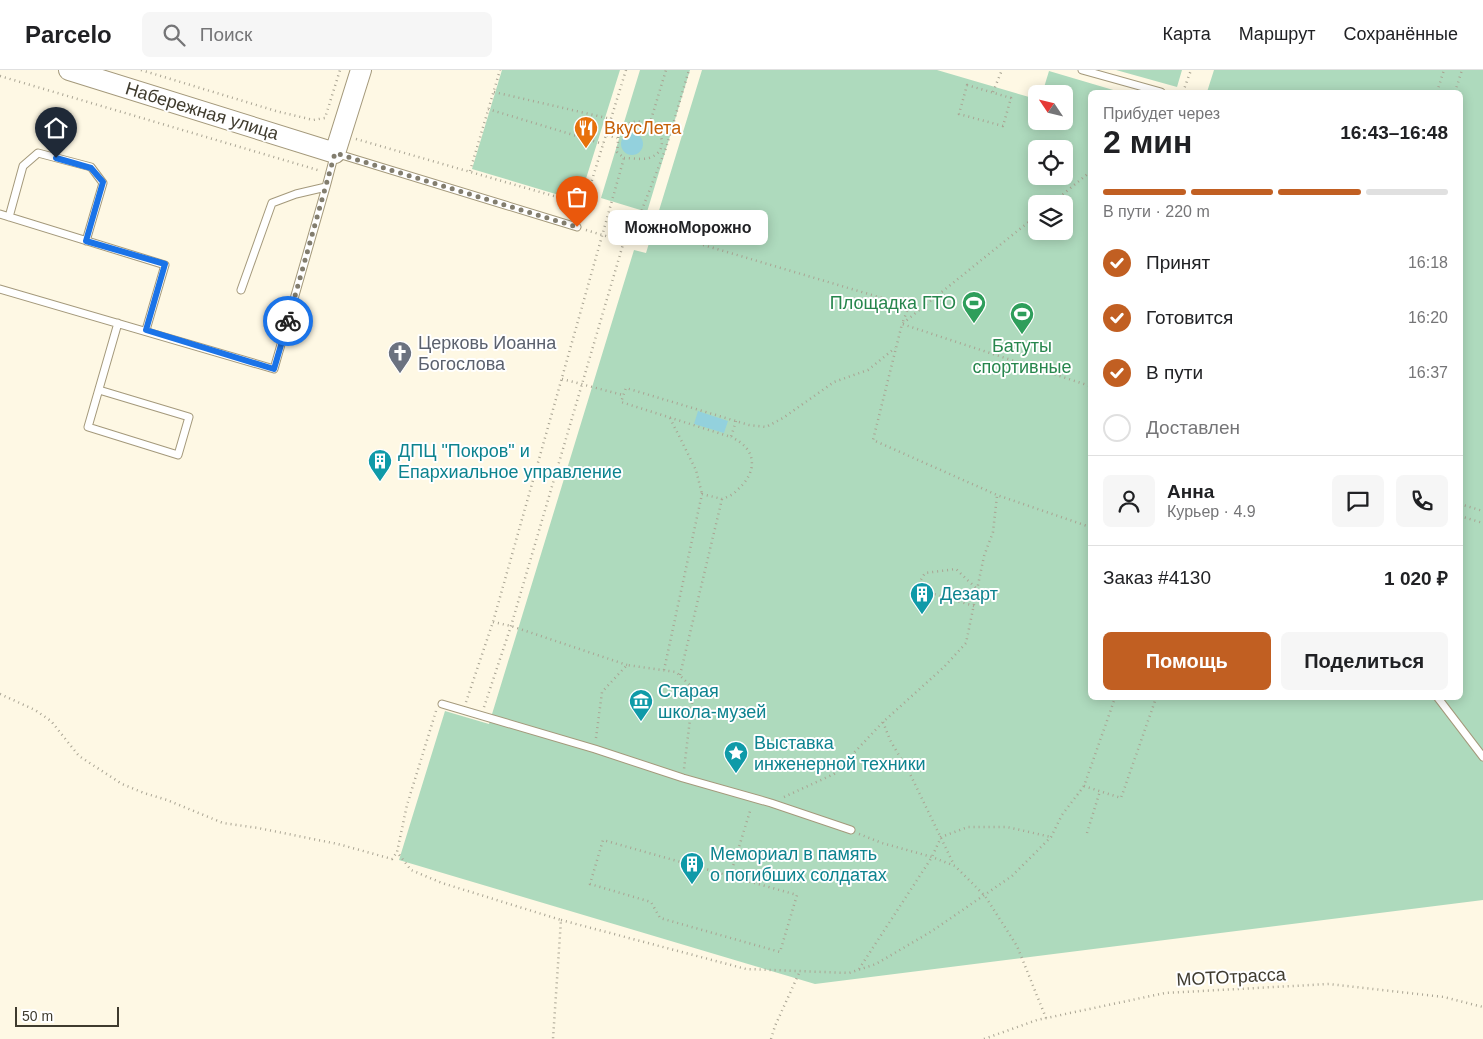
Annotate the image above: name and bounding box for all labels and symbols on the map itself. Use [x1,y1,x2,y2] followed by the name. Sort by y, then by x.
[123,78,282,144] street label: Набережная улица
[1028,85,1072,130] north arrow
[35,107,77,158] pin
[573,115,599,149] restaurant icon: ВкусЛета
[604,118,682,138] place label: ВкусЛета
[556,176,598,227] pin
[607,210,767,244] callout: МожноМорожно
[961,290,987,324] sports icon: Площадка ГТО
[830,293,956,313] place label: Площадка ГТО
[263,296,313,346] courier
[1009,301,1035,335] sports icon: Батуты спортивные
[418,333,557,374] place label: Церковь Иоанна Богослова
[972,336,1072,377] place label: Батуты спортивные
[387,340,413,374] church icon: Церковь Иоанна Богослова
[398,441,622,482] place label: ДПЦ "Покров" и Епархиальное управление
[367,448,393,482] building icon: ДПЦ "Покров" и Епархиальное управление
[909,581,935,615] building icon: Дезарт
[940,584,998,604] place label: Дезарт
[658,681,766,722] place label: Старая школа-музей
[628,688,654,722] museum icon: Старая школа-музей
[754,733,926,774] place label: Выставка инженерной техники
[723,740,749,774] place icon: Выставка инженерной техники
[710,844,887,885] place label: Мемориал в память о погибших солдатах
[679,851,705,885] building icon: Мемориал в память о погибших солдатах
[1176,964,1287,990] street label: МОТОтрасса
[15,1004,119,1027] scale bar

